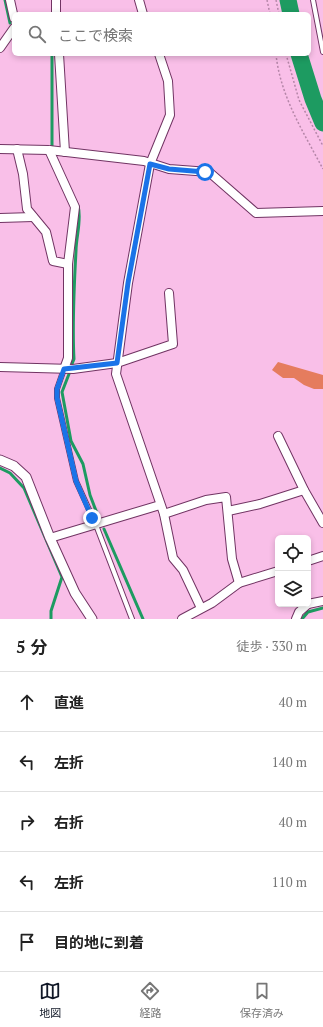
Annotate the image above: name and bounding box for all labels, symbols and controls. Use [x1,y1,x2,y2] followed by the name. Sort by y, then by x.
[12,12,311,56] search box
[26,23,48,45] icon: search
[58,25,133,45] text: ここで検索
[196,163,214,181] route start
[83,509,101,527] route end
[275,535,311,607] map controls
[275,535,311,571] button: locate
[275,571,311,607] button: layers
[16,635,47,658] text: 5 分
[236,637,307,655] text: 徒歩 · 330 m
[16,691,38,713] icon: ahead
[54,692,84,712] text: 直進
[279,693,307,711] text: 40 m
[16,751,38,773] icon: left
[54,752,84,772] text: 左折
[272,753,307,771] text: 140 m
[16,811,38,833] icon: right
[54,812,84,832] text: 右折
[279,813,307,831] text: 40 m
[16,871,38,893] icon: left
[54,872,84,892] text: 左折
[272,873,307,891] text: 110 m
[16,931,38,953] icon: arrive
[54,932,144,952] text: 目的地に到着
[39,980,61,1020] tab: 地図
[139,980,161,1020] tab: 経路
[240,980,284,1020] tab: 保存済み

